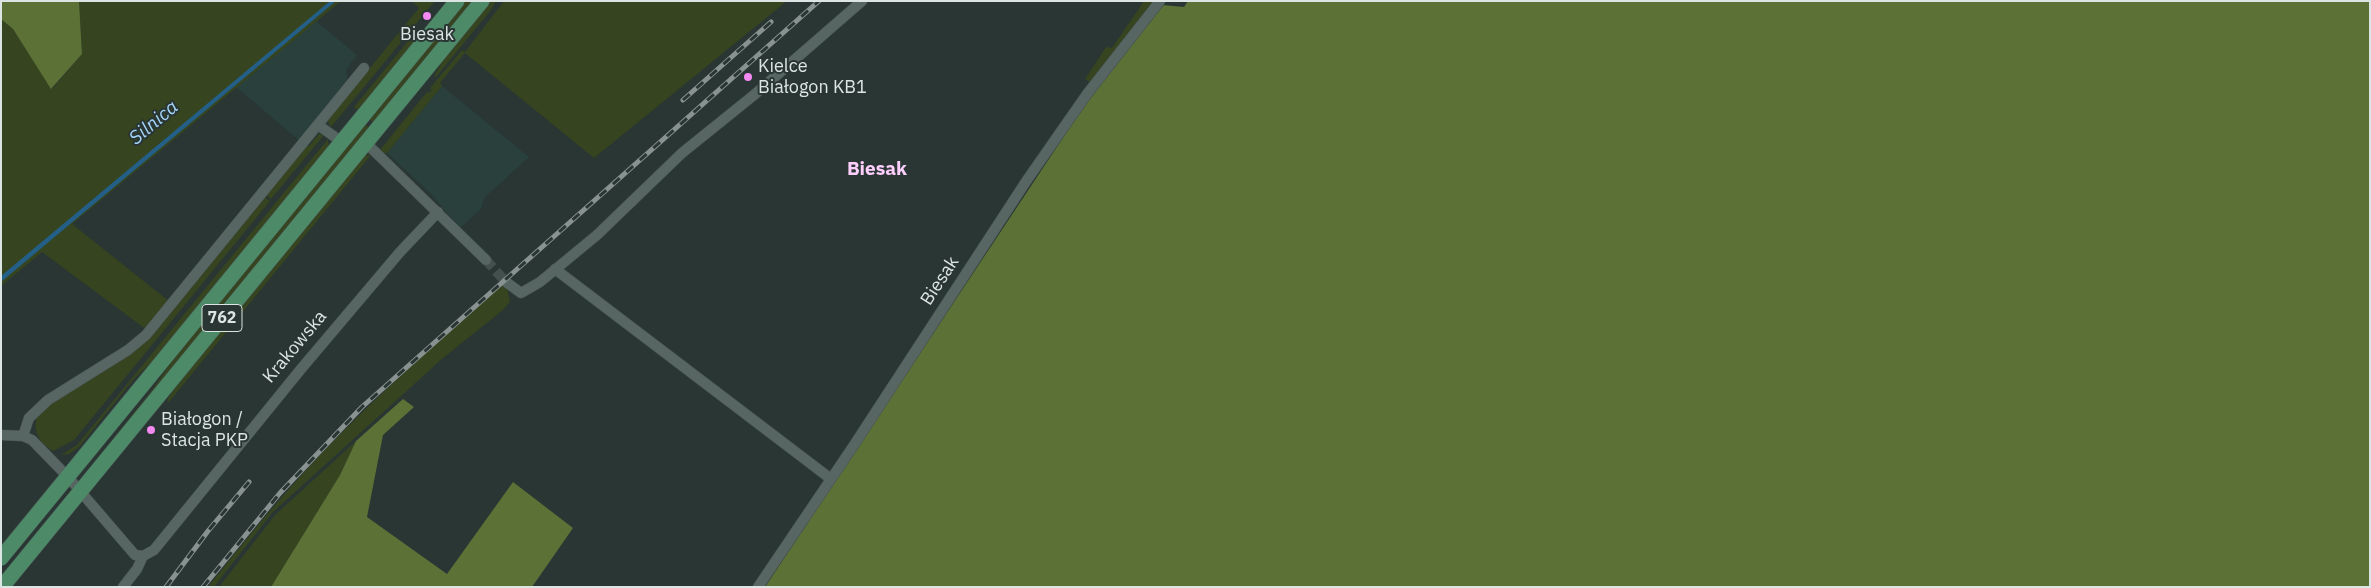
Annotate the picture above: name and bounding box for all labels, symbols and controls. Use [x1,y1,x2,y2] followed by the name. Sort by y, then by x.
[421,10,433,22] marker: Biesak
[400,24,454,46] place label: Biesak
[758,56,867,98] place label: Kielce Białogon KB1
[742,71,754,83] marker: Kielce Białogon KB1
[125,96,183,150] water label: Silnica
[847,159,907,181] district label: Biesak
[916,252,964,310] street label: Biesak
[202,304,242,332] road number: 762
[258,306,332,388] street label: Krakowska
[161,409,248,452] place label: Białogon / Stacja PKP
[145,424,157,436] marker: Białogon / Stacja PKP

